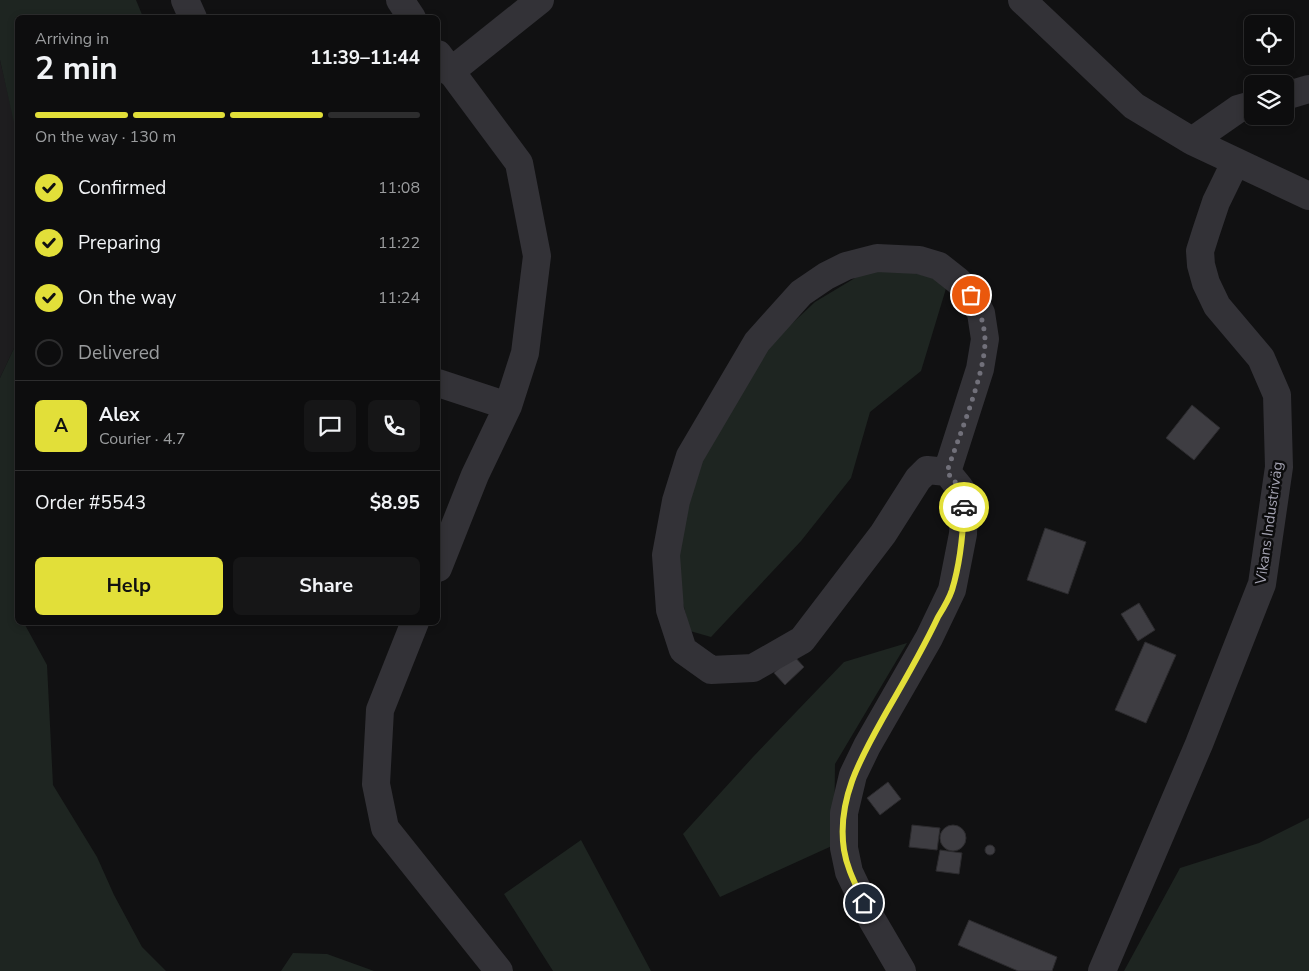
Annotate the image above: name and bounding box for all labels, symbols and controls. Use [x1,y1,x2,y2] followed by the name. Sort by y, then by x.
[1244,15,1294,125] map controls
[1244,15,1294,65] button: locate
[35,28,109,50] text: Arriving in
[310,45,420,71] text: 11:39–11:44
[35,47,118,90] text: 2 min
[1244,75,1294,125] button: layers
[35,126,176,148] text: On the way · 130 m
[35,174,63,202] icon: check
[78,175,166,201] text: Confirmed
[378,177,420,199] text: 11:08
[35,229,63,257] icon: check
[78,230,161,256] text: Preparing
[378,232,420,254] text: 11:22
[950,274,992,316] pin
[957,281,985,309] icon: bag
[35,284,63,312] icon: check
[78,285,176,311] text: On the way
[378,287,420,309] text: 11:24
[78,340,160,366] text: Delivered
[304,400,356,452] button: chat
[368,400,420,452] button: phone
[99,402,140,428] text: Alex
[54,413,68,439] text: A
[99,428,185,450] text: Courier · 4.7
[1250,460,1288,587] street label: Vikans Industriväg
[939,482,989,532] courier
[35,490,146,516] text: Order #5543
[370,490,420,516] text: $8.95
[950,493,978,521] icon: car
[35,557,223,615] button: Help
[233,557,420,615] button: Share
[843,882,885,924] pin
[850,889,878,917] icon: home

